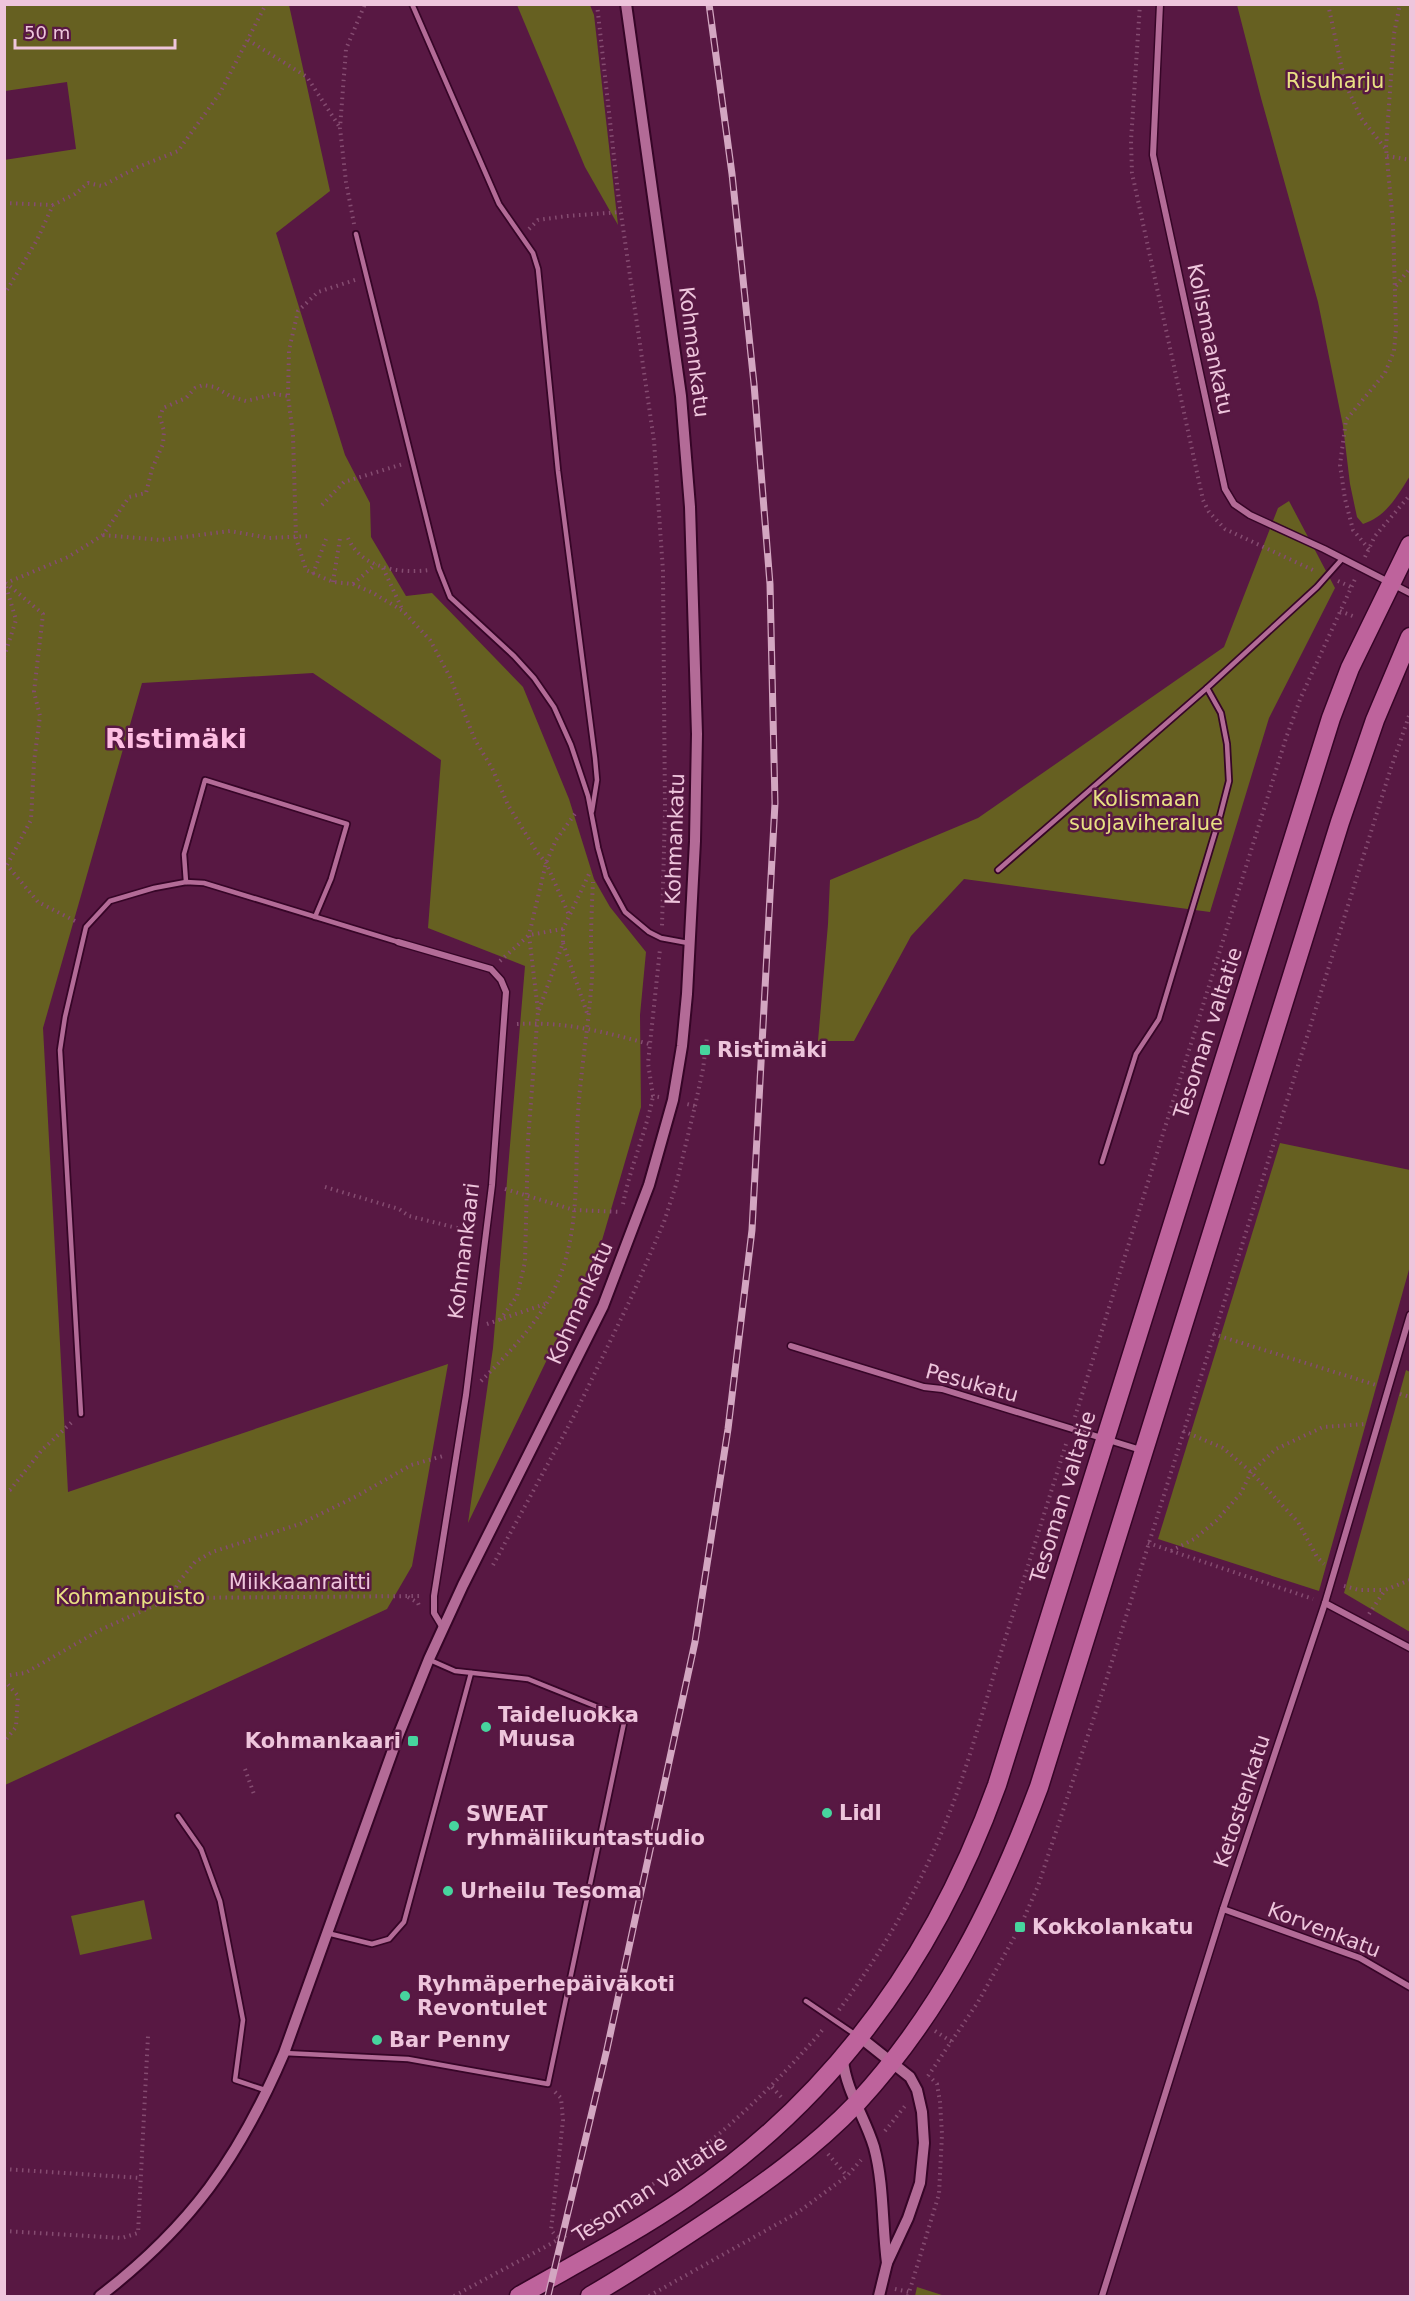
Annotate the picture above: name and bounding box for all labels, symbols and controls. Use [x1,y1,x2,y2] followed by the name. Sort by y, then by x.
[15,12,176,50] scale bar
[24,22,70,43] text: 50 m
[1286,69,1384,93] park label: Risuharju
[1182,261,1238,417] street label: Kolismaankatu
[674,285,714,419] street label: Kohmankatu
[105,723,247,754] district label: Ristimäki
[661,773,689,905] street label: Kohmankatu
[1069,787,1223,835] park label: Kolismaan suojaviheralue
[1169,944,1247,1123] street label: Tesoman valtatie
[717,1038,827,1062] place label: Ristimäki
[698,1043,712,1057] marker: Ristimäki
[444,1181,484,1321] street label: Kohmankaari
[542,1238,618,1368] street label: Kohmankatu
[923,1359,1021,1407] street label: Pesukatu
[1025,1408,1101,1587] street label: Tesoman valtatie
[229,1570,371,1594] street label: Miikkaanraitti
[55,1585,205,1609] park label: Kohmanpuisto
[498,1703,639,1751] place label: Taideluokka Muusa
[479,1720,493,1734] marker: Taideluokka Muusa
[245,1729,401,1753] place label: Kohmankaari
[1209,1732,1275,1870] street label: Ketostenkatu
[406,1734,420,1748] marker: Kohmankaari
[839,1801,882,1825] place label: Lidl
[466,1802,705,1850] place label: SWEAT ryhmäliikuntastudio
[820,1806,834,1820] marker: Lidl
[447,1819,461,1833] marker: SWEAT ryhmäliikuntastudio
[460,1879,642,1903] place label: Urheilu Tesoma
[441,1884,455,1898] marker: Urheilu Tesoma
[1264,1897,1384,1963] street label: Korvenkatu
[1032,1915,1194,1939] place label: Kokkolankatu
[1013,1920,1027,1934] marker: Kokkolankatu
[417,1972,675,2020] place label: Ryhmäperhepäiväkoti Revontulet
[398,1989,412,2003] marker: Ryhmäperhepäiväkoti Revontulet
[389,2028,510,2052] place label: Bar Penny
[370,2033,384,2047] marker: Bar Penny
[568,2130,731,2248] street label: Tesoman valtatie

